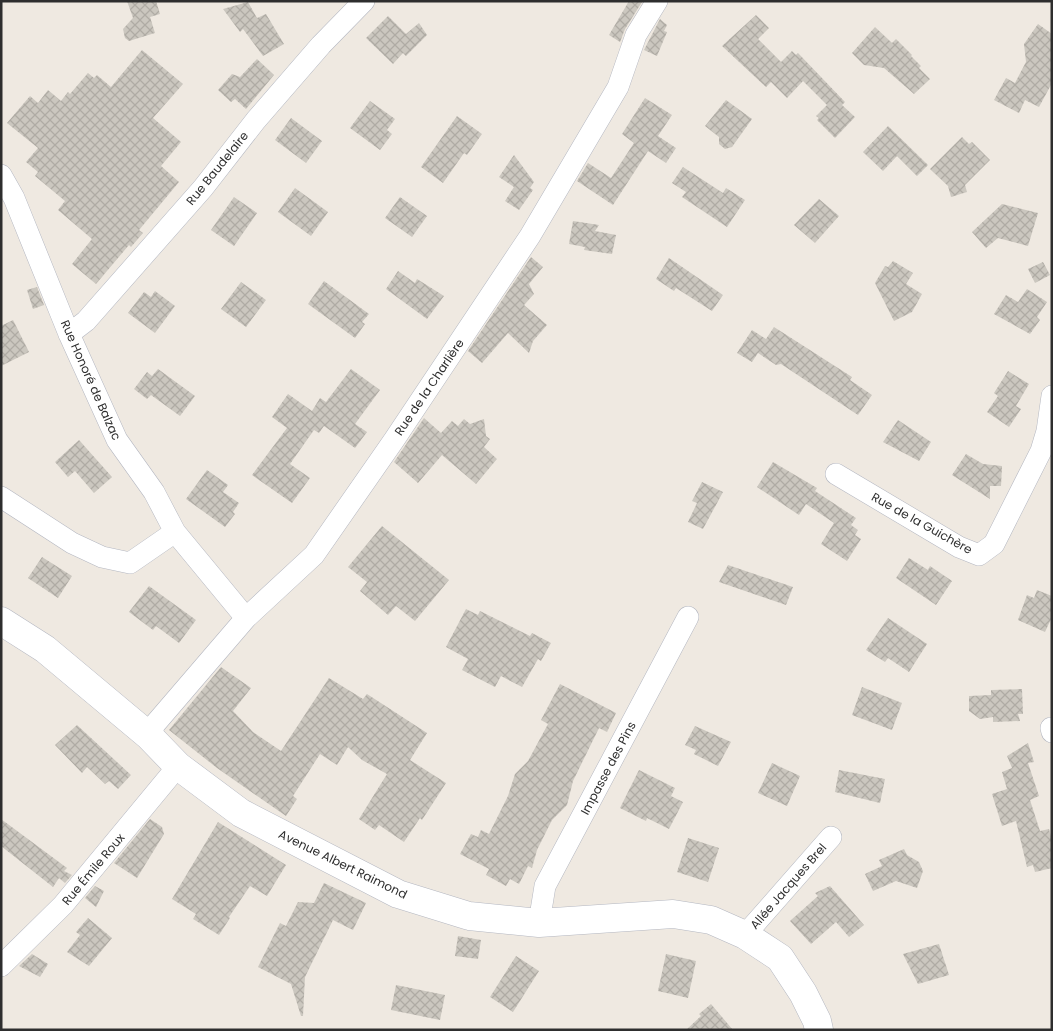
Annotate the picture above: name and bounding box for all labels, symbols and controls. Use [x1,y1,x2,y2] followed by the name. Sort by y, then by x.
[182,128,252,208] street label: Rue Baudelaire
[57,317,125,443] street label: Rue Honoré de Balzac
[390,335,468,439] street label: Rue de la Charlière
[868,488,976,558] street label: Rue de la Guichère
[576,718,640,818] street label: Impasse des Pins
[276,825,410,903] street label: Avenue Albert Raimond
[58,829,128,909] street label: Rue Émile Roux
[746,839,830,933] street label: Allée Jacques Brel

